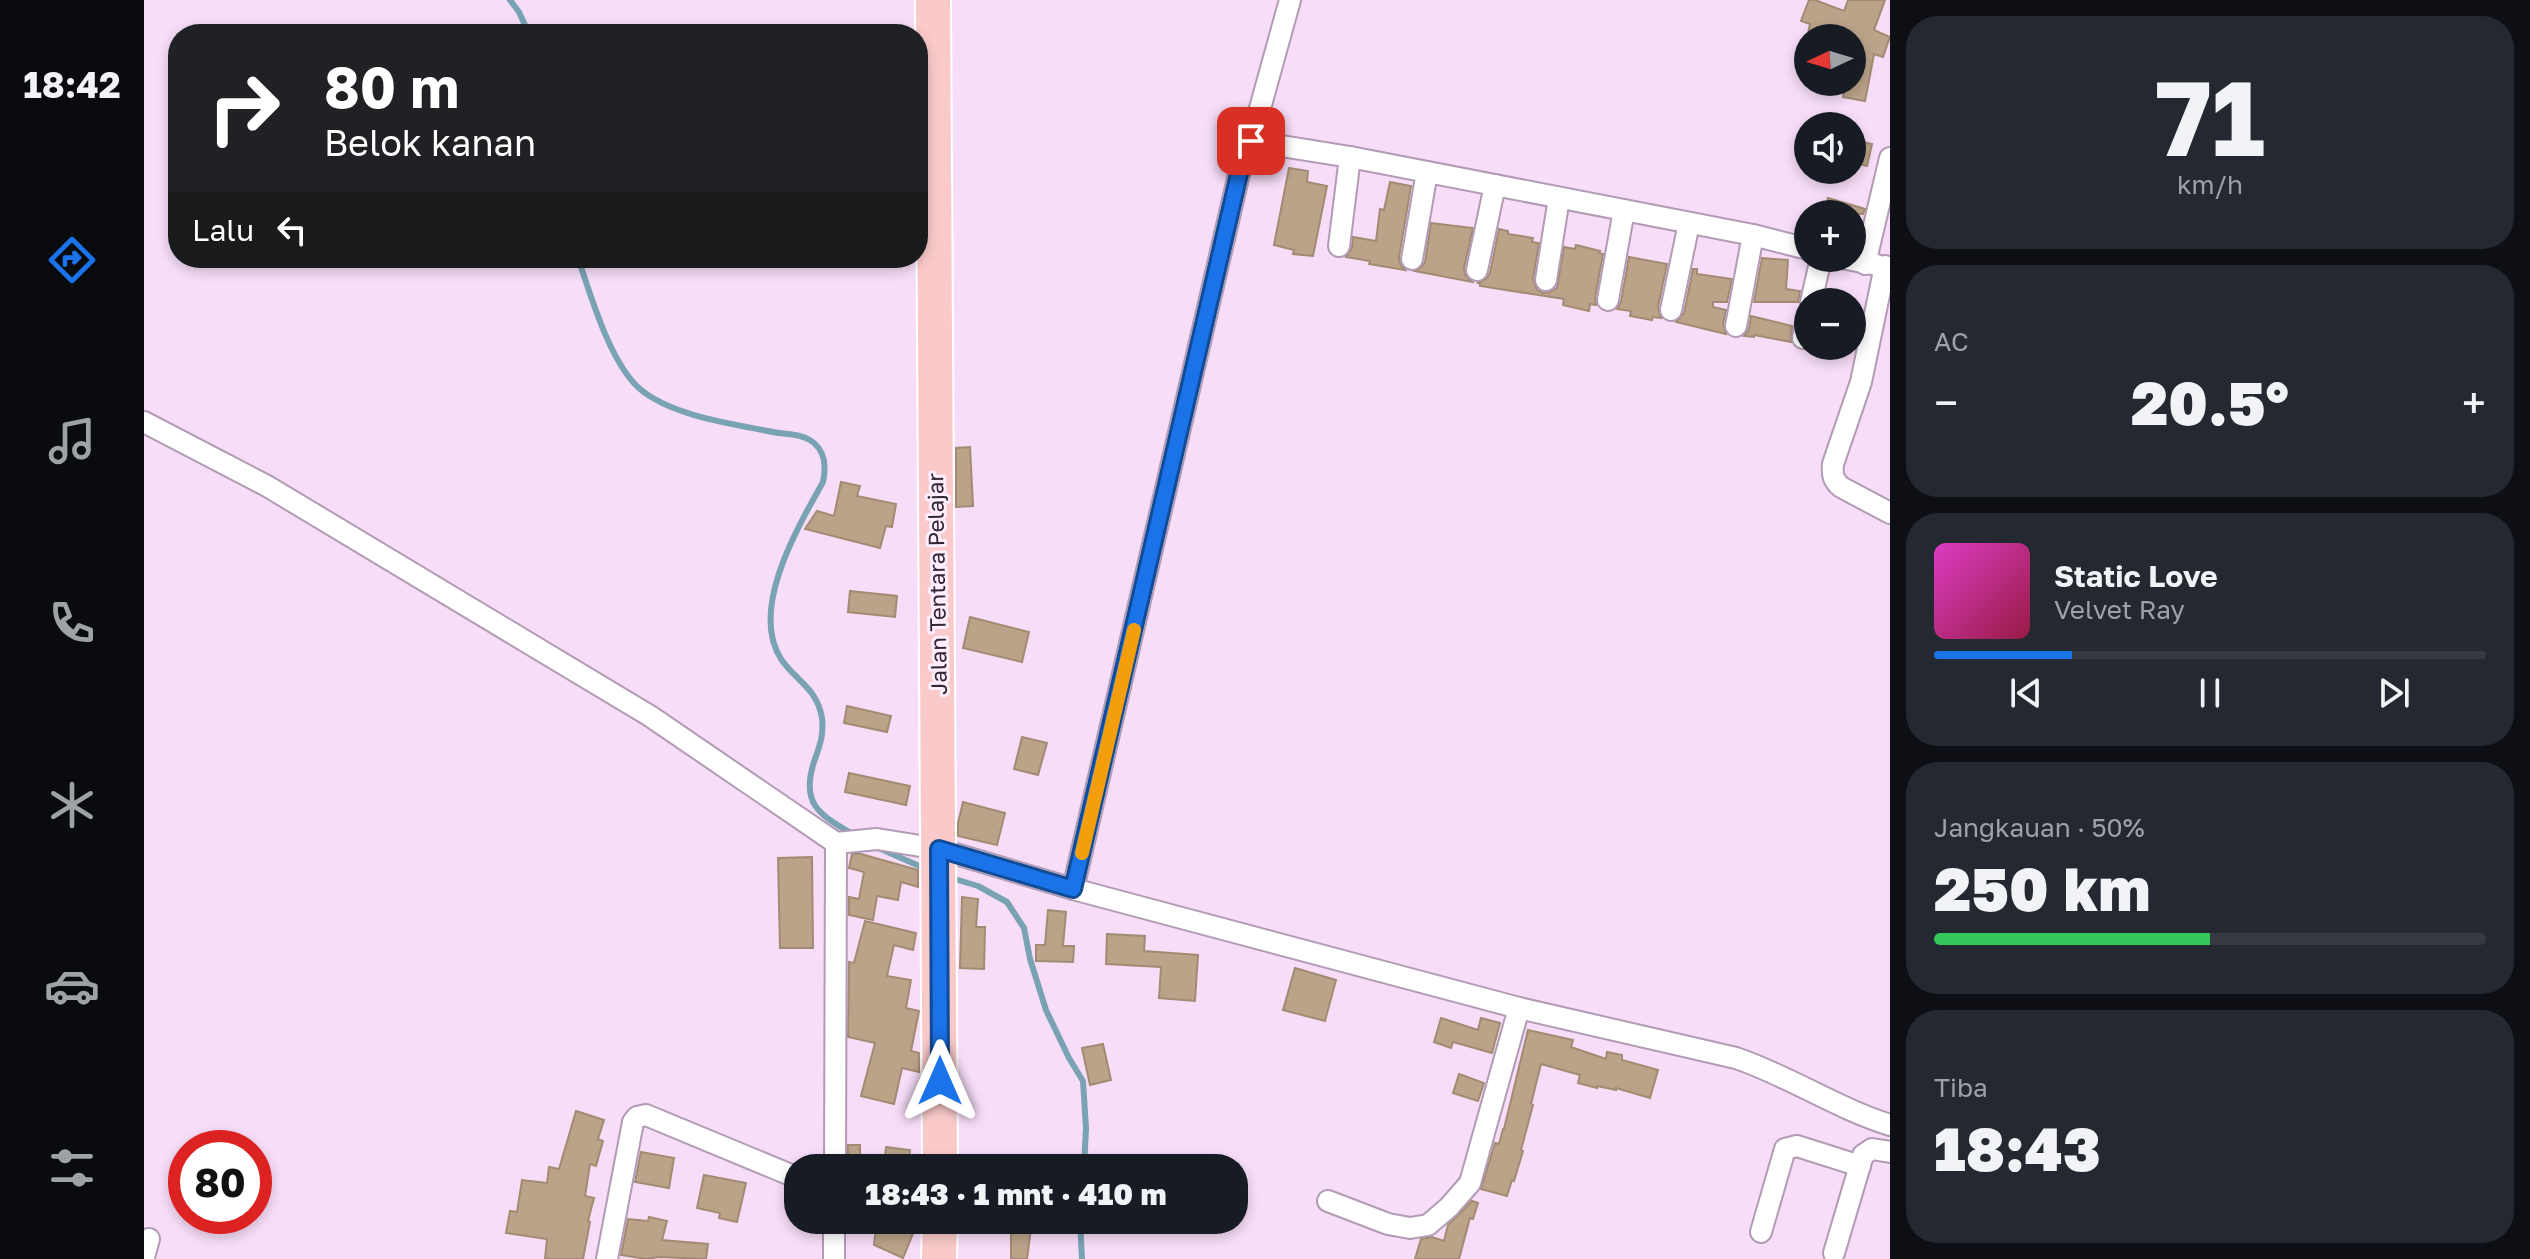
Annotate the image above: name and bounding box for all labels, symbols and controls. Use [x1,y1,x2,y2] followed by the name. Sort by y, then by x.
[1794,24,1866,96] north arrow
[1794,24,1866,360] map controls
[324,53,459,120] text: 80 m
[2155,54,2265,179] text: 71
[192,56,296,160] icon: right
[23,63,121,106] text: 18:42
[1217,107,1285,175] pin
[1794,112,1866,184] button: sound
[1229,119,1273,163] icon: arrive
[324,121,536,164] text: Belok kanan
[2177,169,2243,200] text: km/h
[1794,200,1866,272] button: +
[270,208,314,252] icon: left
[192,212,254,248] text: Lalu
[44,232,100,288] icon: directions
[1794,288,1866,360] button: −
[1934,326,1969,357] text: AC
[2131,366,2289,438] text: 20.5°
[1934,376,1958,429] text: −
[2462,376,2486,429] text: +
[44,413,100,469] icon: music
[921,473,952,695] street label: Jalan Tentara Pelajar
[2054,558,2218,594] text: Static Love
[2054,594,2185,625] text: Velvet Ray
[44,595,100,651] icon: phone
[2004,671,2048,715] icon: previous
[2188,671,2232,715] icon: pause
[2372,671,2416,715] icon: next
[44,777,100,833] icon: climate
[1934,812,2144,843] text: Jangkauan · 50%
[1934,852,2150,924] text: 250 km
[44,958,100,1014] icon: car
[898,1039,982,1123] position arrow
[1934,1072,1988,1103] text: Tiba
[1934,1112,2101,1184] text: 18:43
[168,1130,272,1234] speed limit sign: 80
[44,1140,100,1196] icon: filters
[865,1176,1167,1212] text: 18:43 · 1 mnt · 410 m

